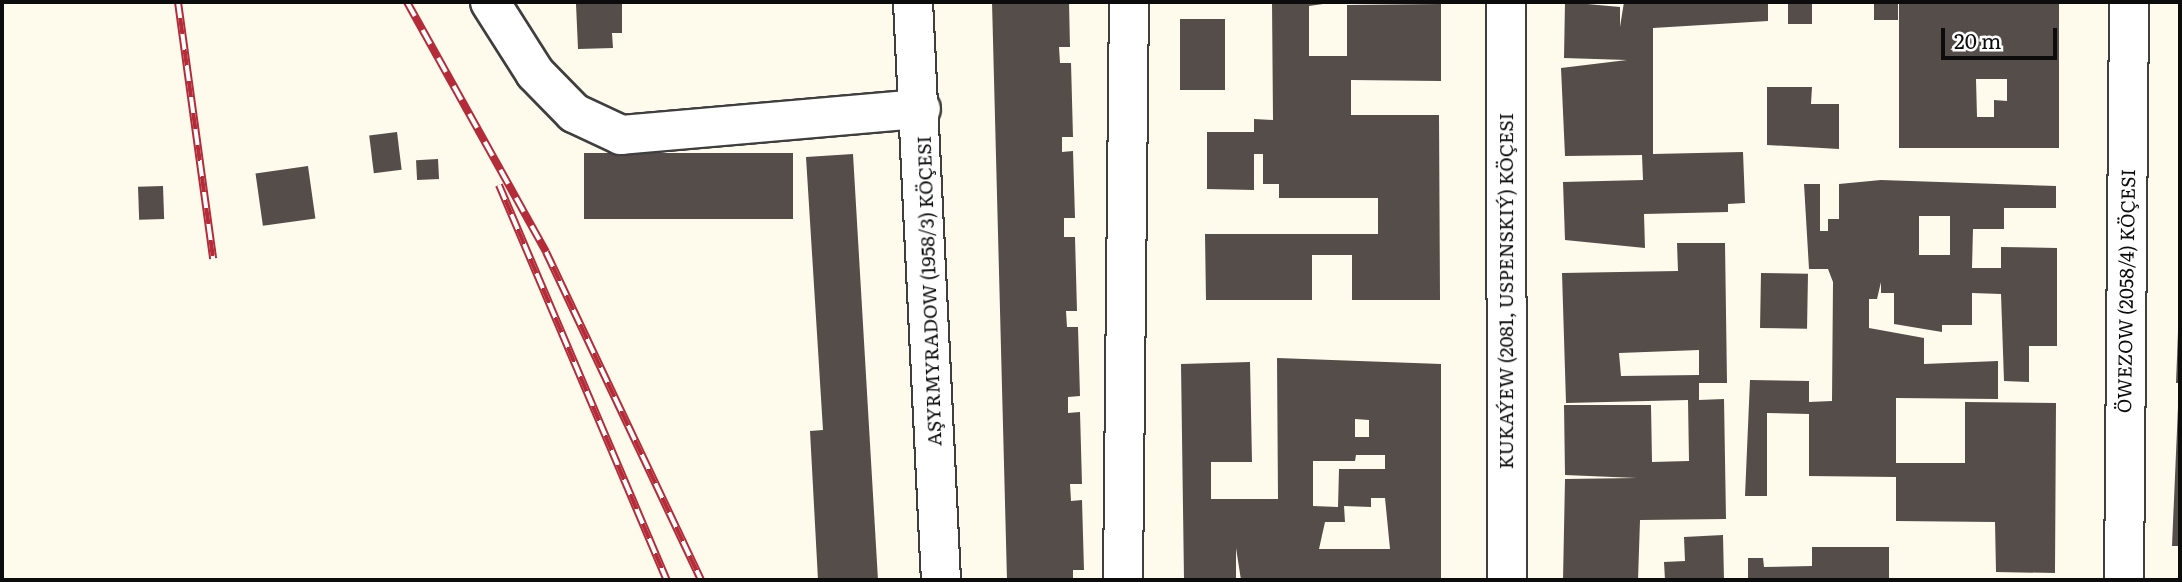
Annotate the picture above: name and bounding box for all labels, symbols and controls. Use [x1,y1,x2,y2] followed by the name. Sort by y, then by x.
[1944,14,2060,58] scale bar
[1954,24,2001,55] text: 20 m
[1495,113,1517,469] street label: KUKAÝEW (2081, USPENSKIÝ) KÖÇESI
[912,135,946,447] street label: AŞYRMYRADOW (1958/3) KÖÇESI
[2112,169,2140,413] street label: ÖWEZOW (2058/4) KÖÇESI

